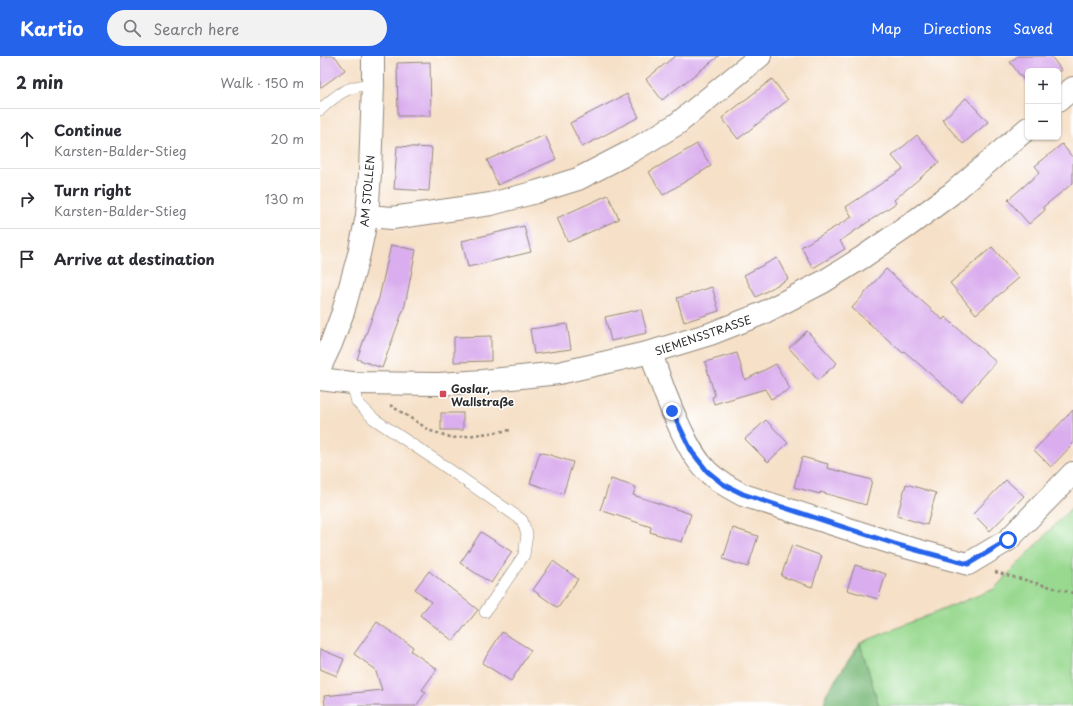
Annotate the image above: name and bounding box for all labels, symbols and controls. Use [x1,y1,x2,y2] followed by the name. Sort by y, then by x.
[107,10,387,46] search box
[20,14,83,42] text: Kartio
[121,17,143,39] icon: search
[153,17,239,40] text: Search here
[871,18,901,39] text: Map
[923,18,991,39] text: Directions
[1013,18,1053,39] text: Saved
[1025,68,1061,140] map controls
[1025,68,1061,104] button: +
[16,69,63,95] text: 2 min
[220,73,304,92] text: Walk · 150 m
[1025,104,1061,140] button: −
[54,118,122,141] text: Continue
[16,128,38,150] icon: ahead
[270,129,304,148] text: 20 m
[54,141,186,160] text: Karsten-Balder-Stieg
[355,154,379,228] street label: AM STOLLEN
[54,178,131,201] text: Turn right
[16,188,38,210] icon: right
[265,189,304,208] text: 130 m
[54,201,186,220] text: Karsten-Balder-Stieg
[54,247,215,270] text: Arrive at destination
[16,248,38,270] icon: arrive
[653,311,753,359] street label: SIEMENSSTRASSE
[451,380,514,410] place label: Goslar, Wallstraße
[438,389,448,399] marker: Goslar, Wallstraße
[663,402,681,420] route end
[999,531,1017,549] route start

